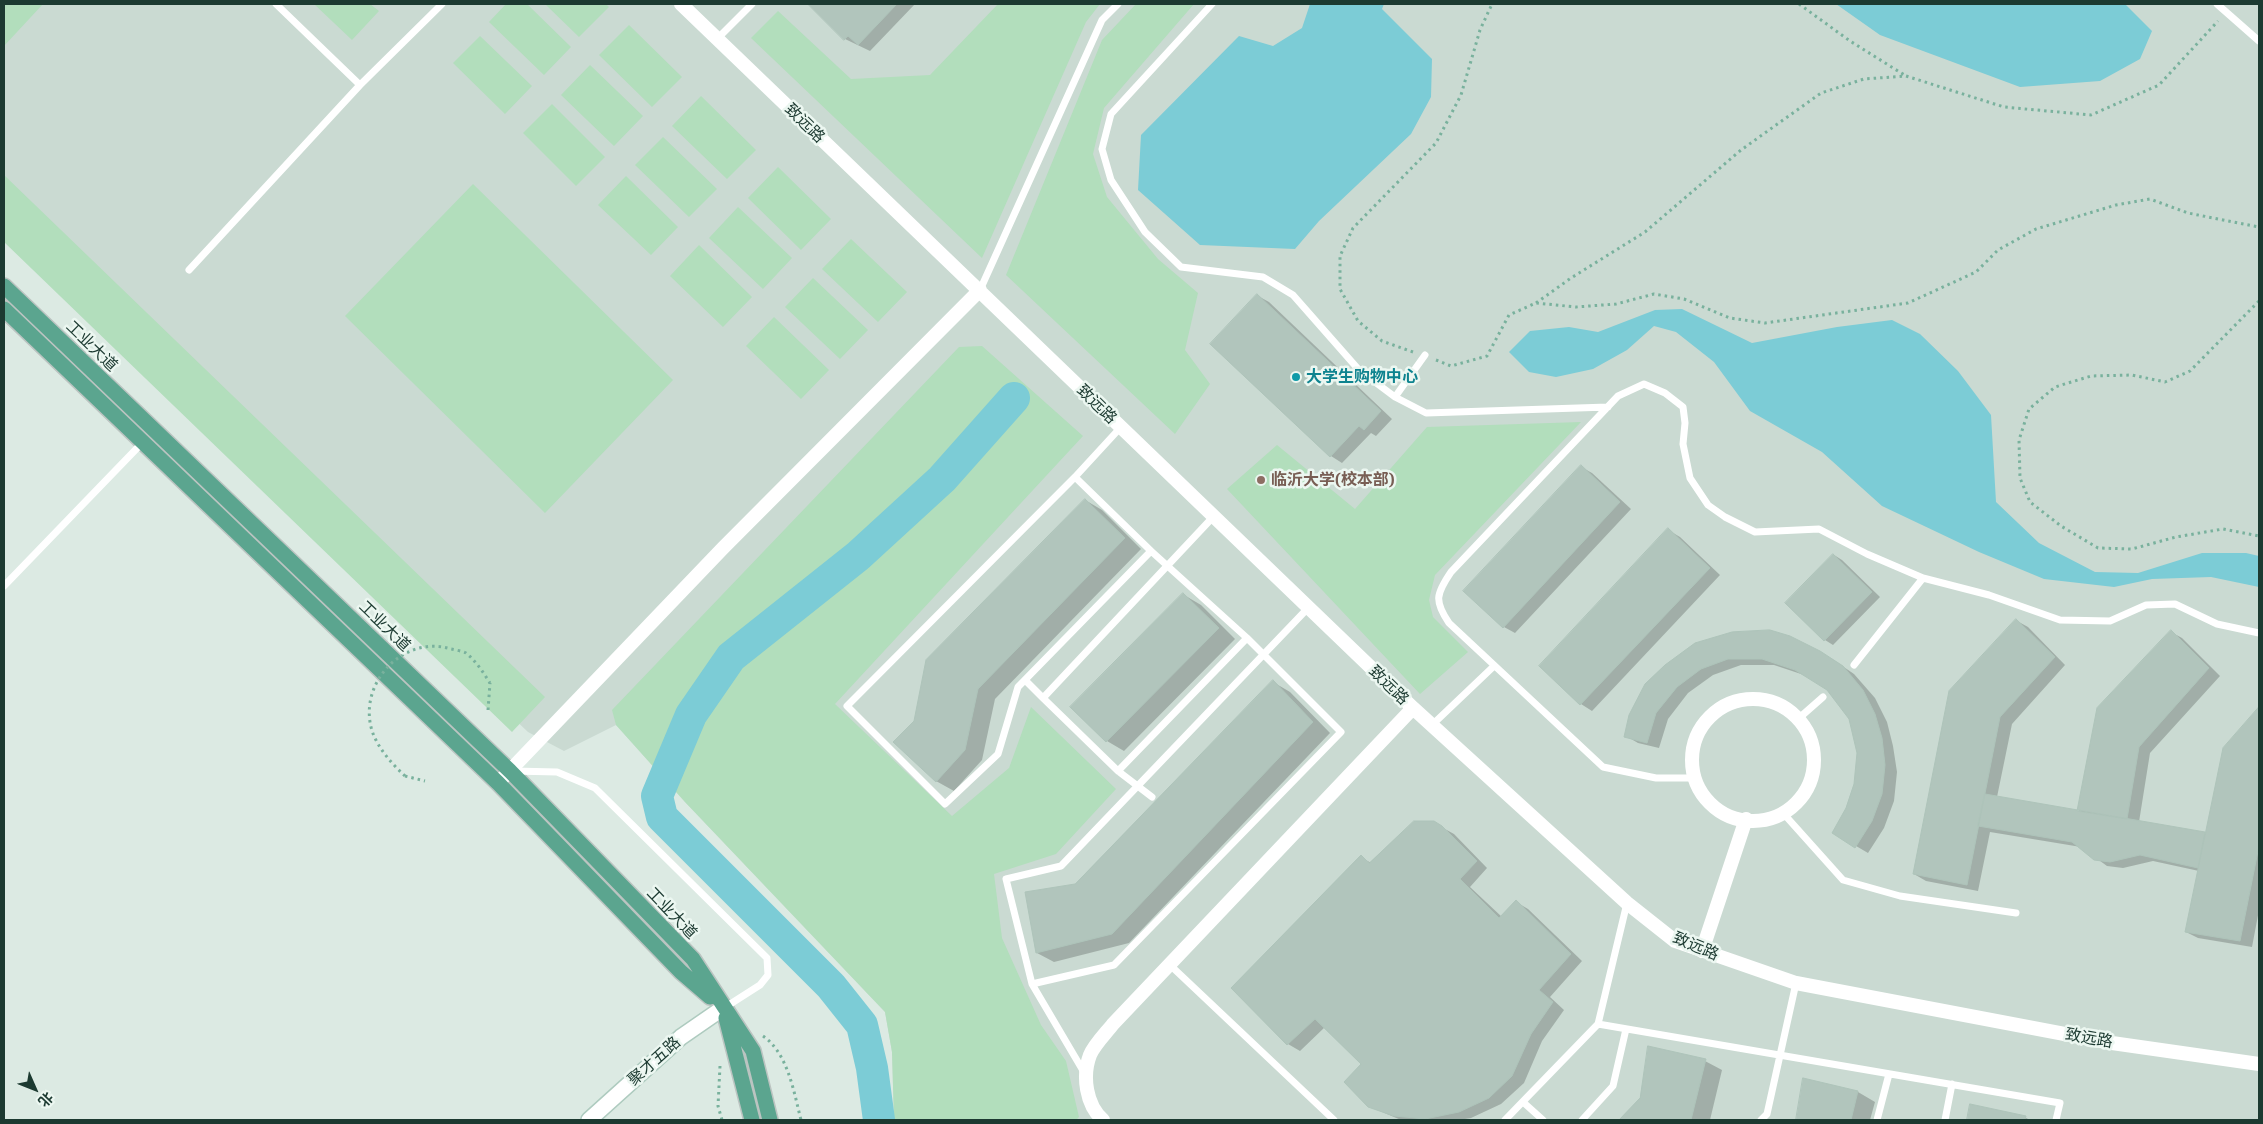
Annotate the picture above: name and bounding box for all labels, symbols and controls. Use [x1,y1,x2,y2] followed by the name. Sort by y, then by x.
[781,99,829,147] street label: 致远路
[62,317,122,375] street label: 工业大道
[1306,367,1418,387] place label: 大学生购物中心
[1290,371,1302,383] marker: 大学生购物中心
[1073,380,1121,428] street label: 致远路
[1271,470,1395,490] place label: 临沂大学(校本部)
[1255,474,1267,486] marker: 临沂大学(校本部)
[355,597,415,655] street label: 工业大道
[1365,661,1413,709] street label: 致远路
[643,883,701,943] street label: 工业大道
[1670,928,1722,964] street label: 致远路
[2064,1024,2114,1052] street label: 致远路
[624,1032,684,1090] street label: 聚才五路
[10,1064,60,1114] north arrow
[35,1089,57,1111] text: 北

